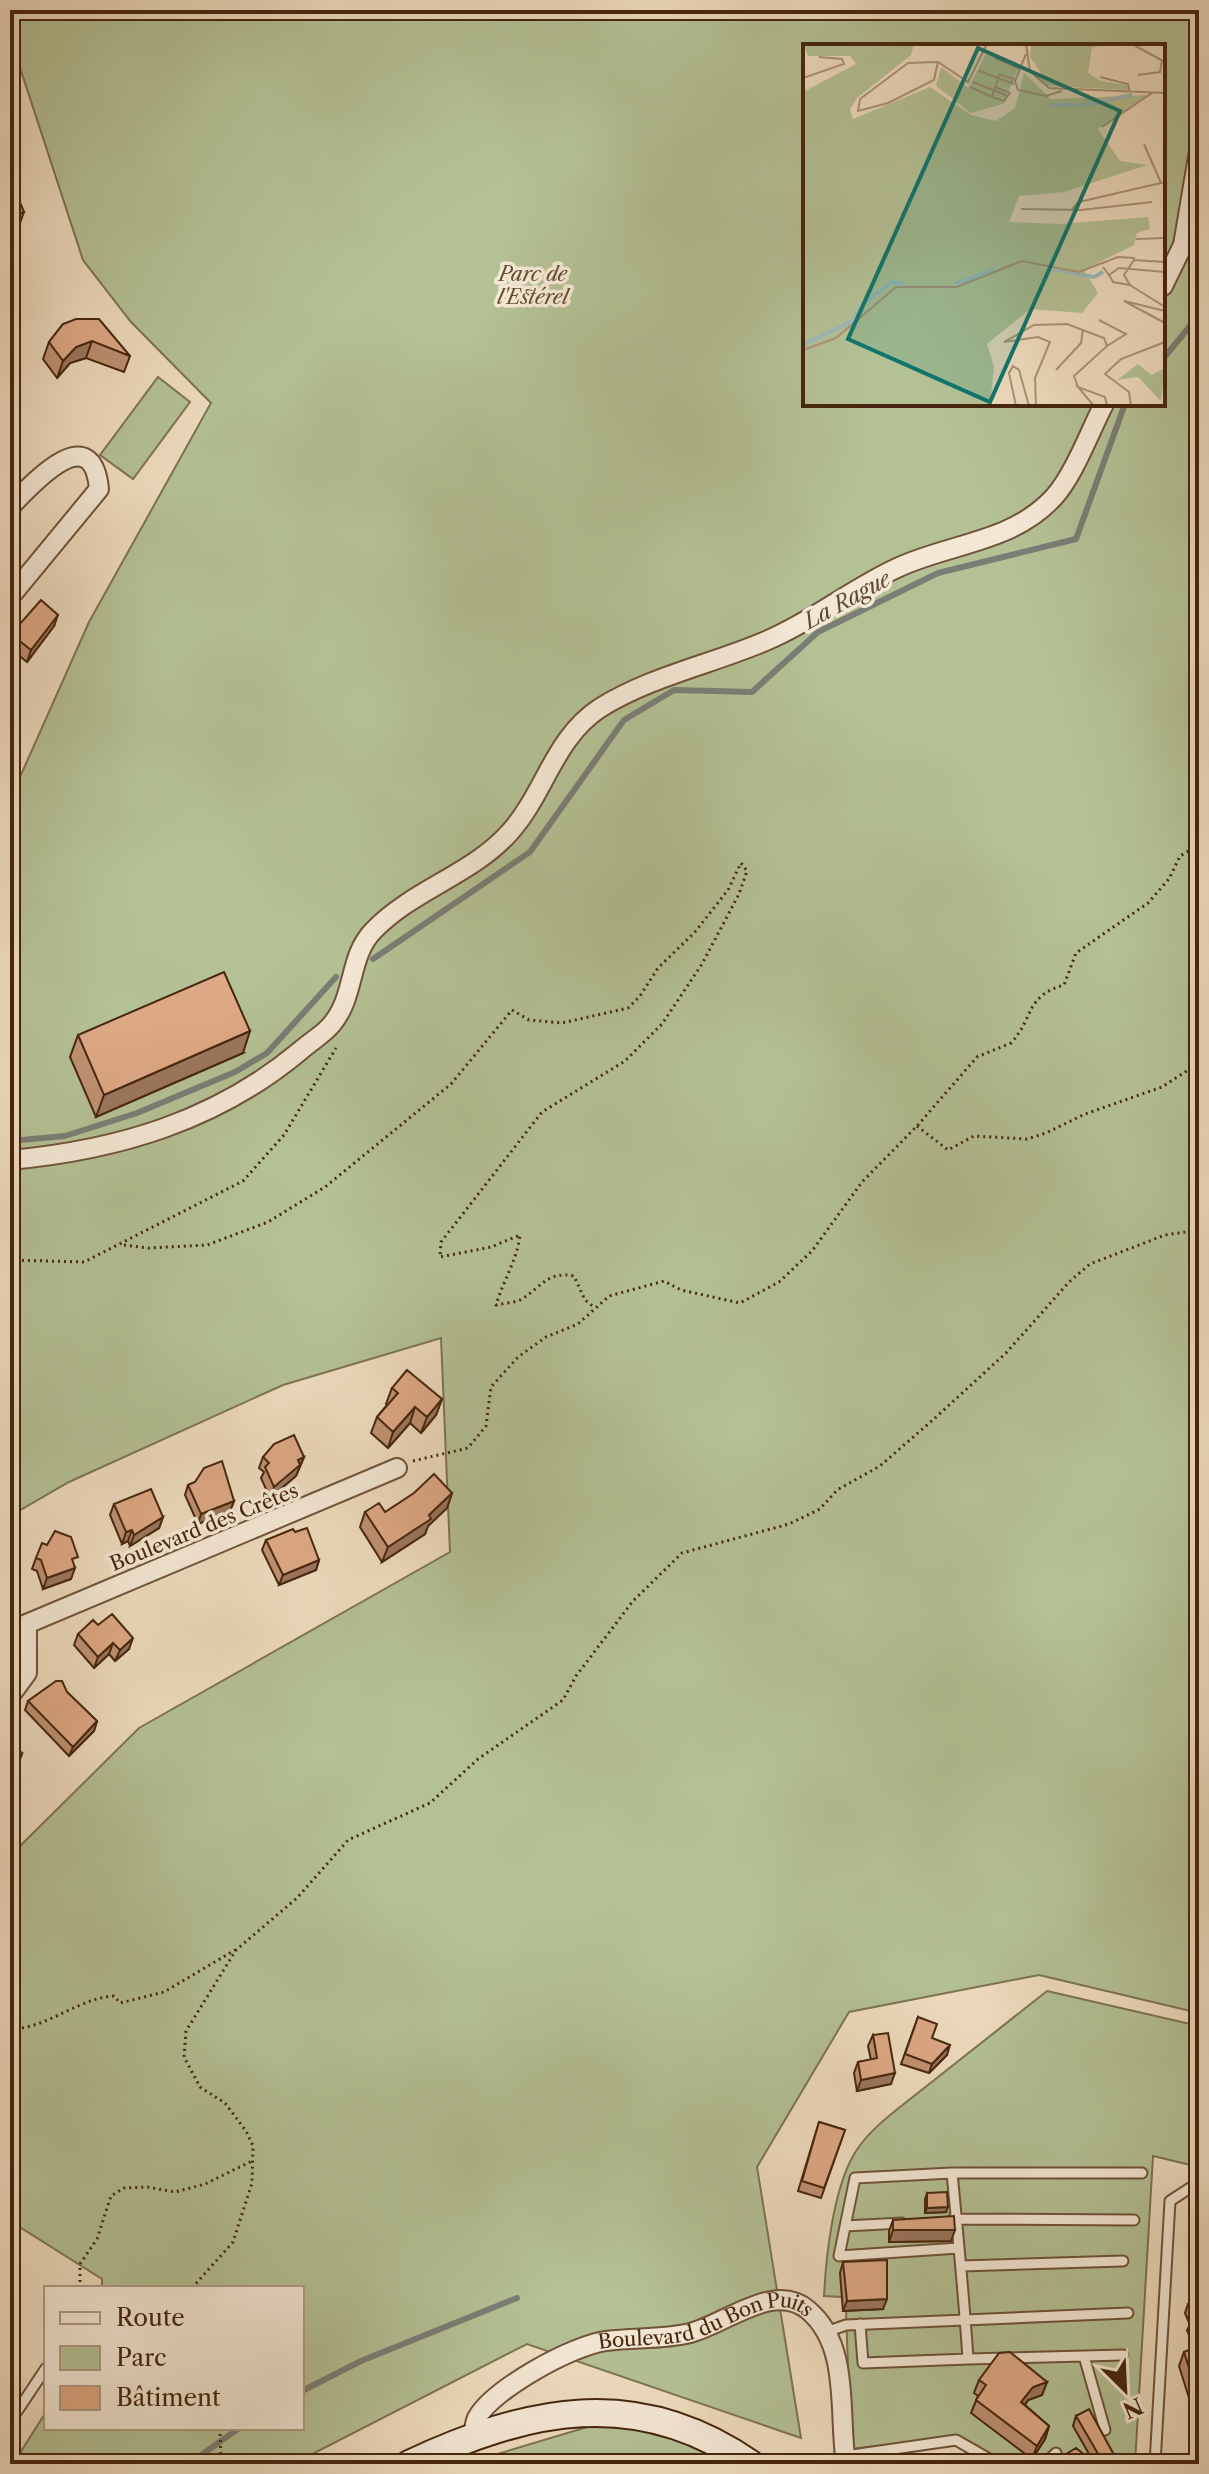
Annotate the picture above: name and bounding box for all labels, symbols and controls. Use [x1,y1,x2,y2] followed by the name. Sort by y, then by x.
[803,44,1165,406] inset map
[497,262,571,309] park label: Parc de l'Estérel
[797,564,896,636] water label: La Rague
[106,1478,302,1576] street label: Boulevard des Crêtes
[44,2286,304,2430] legend
[596,2288,819,2354] street label: Boulevard du Bon Puits
[116,2303,185,2332] text: Route
[116,2343,167,2372] text: Parc
[1085,2350,1165,2430] north arrow
[116,2383,221,2412] text: Bâtiment
[1119,2392,1147,2424] text: N

